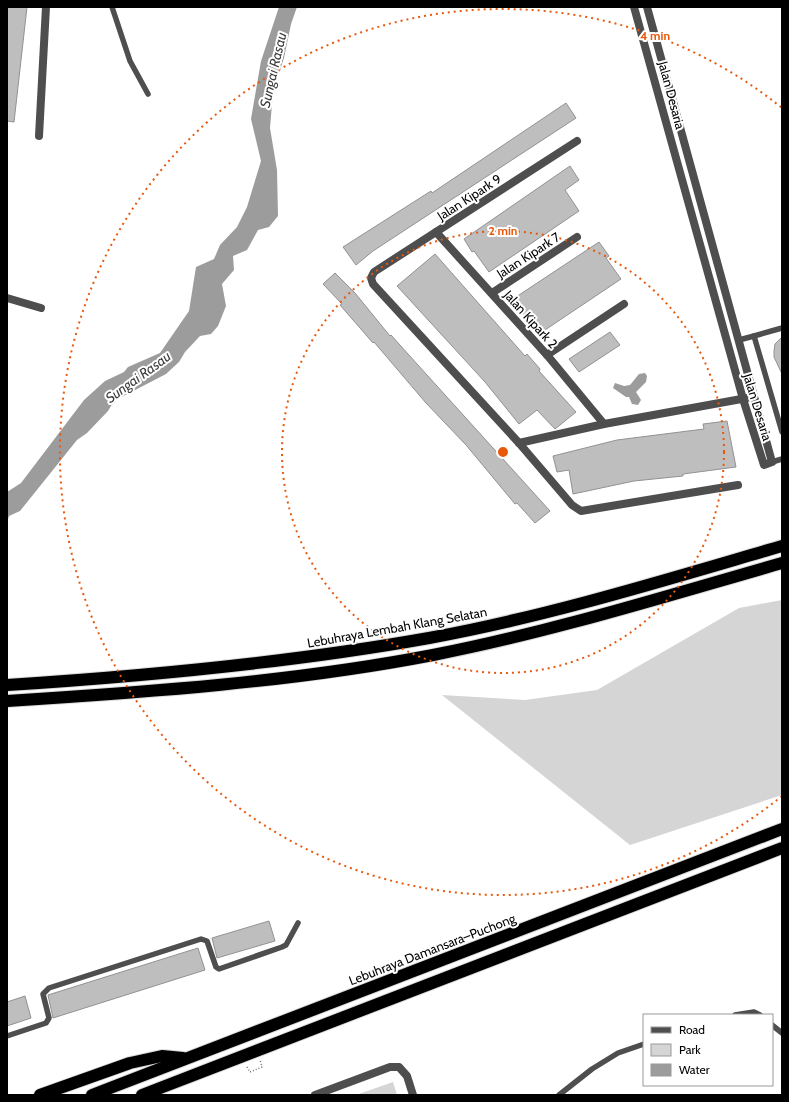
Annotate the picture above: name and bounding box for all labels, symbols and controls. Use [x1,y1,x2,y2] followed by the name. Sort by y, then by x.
[640,28,670,43] text: 4 min
[256,31,290,109] water label: Sungai Rasau
[655,58,689,131] street label: Jalan Desaria
[433,170,504,224] street label: Jalan Kipark 9
[489,223,517,238] text: 2 min
[493,228,563,282] street label: Jalan Kipark 7
[500,286,561,351] street label: Jalan Kipark 2
[102,347,174,407] water label: Sungai Rasau
[740,370,776,443] street label: Jalan Desaria
[496,445,510,459] centre of rings
[306,603,488,651] street label: Lebuhraya Lembah Klang Selatan
[346,910,518,988] street label: Lebuhraya Damansara–Puchong
[643,1014,773,1086] legend
[679,1022,705,1037] text: Road
[679,1042,701,1057] text: Park
[679,1062,710,1077] text: Water

